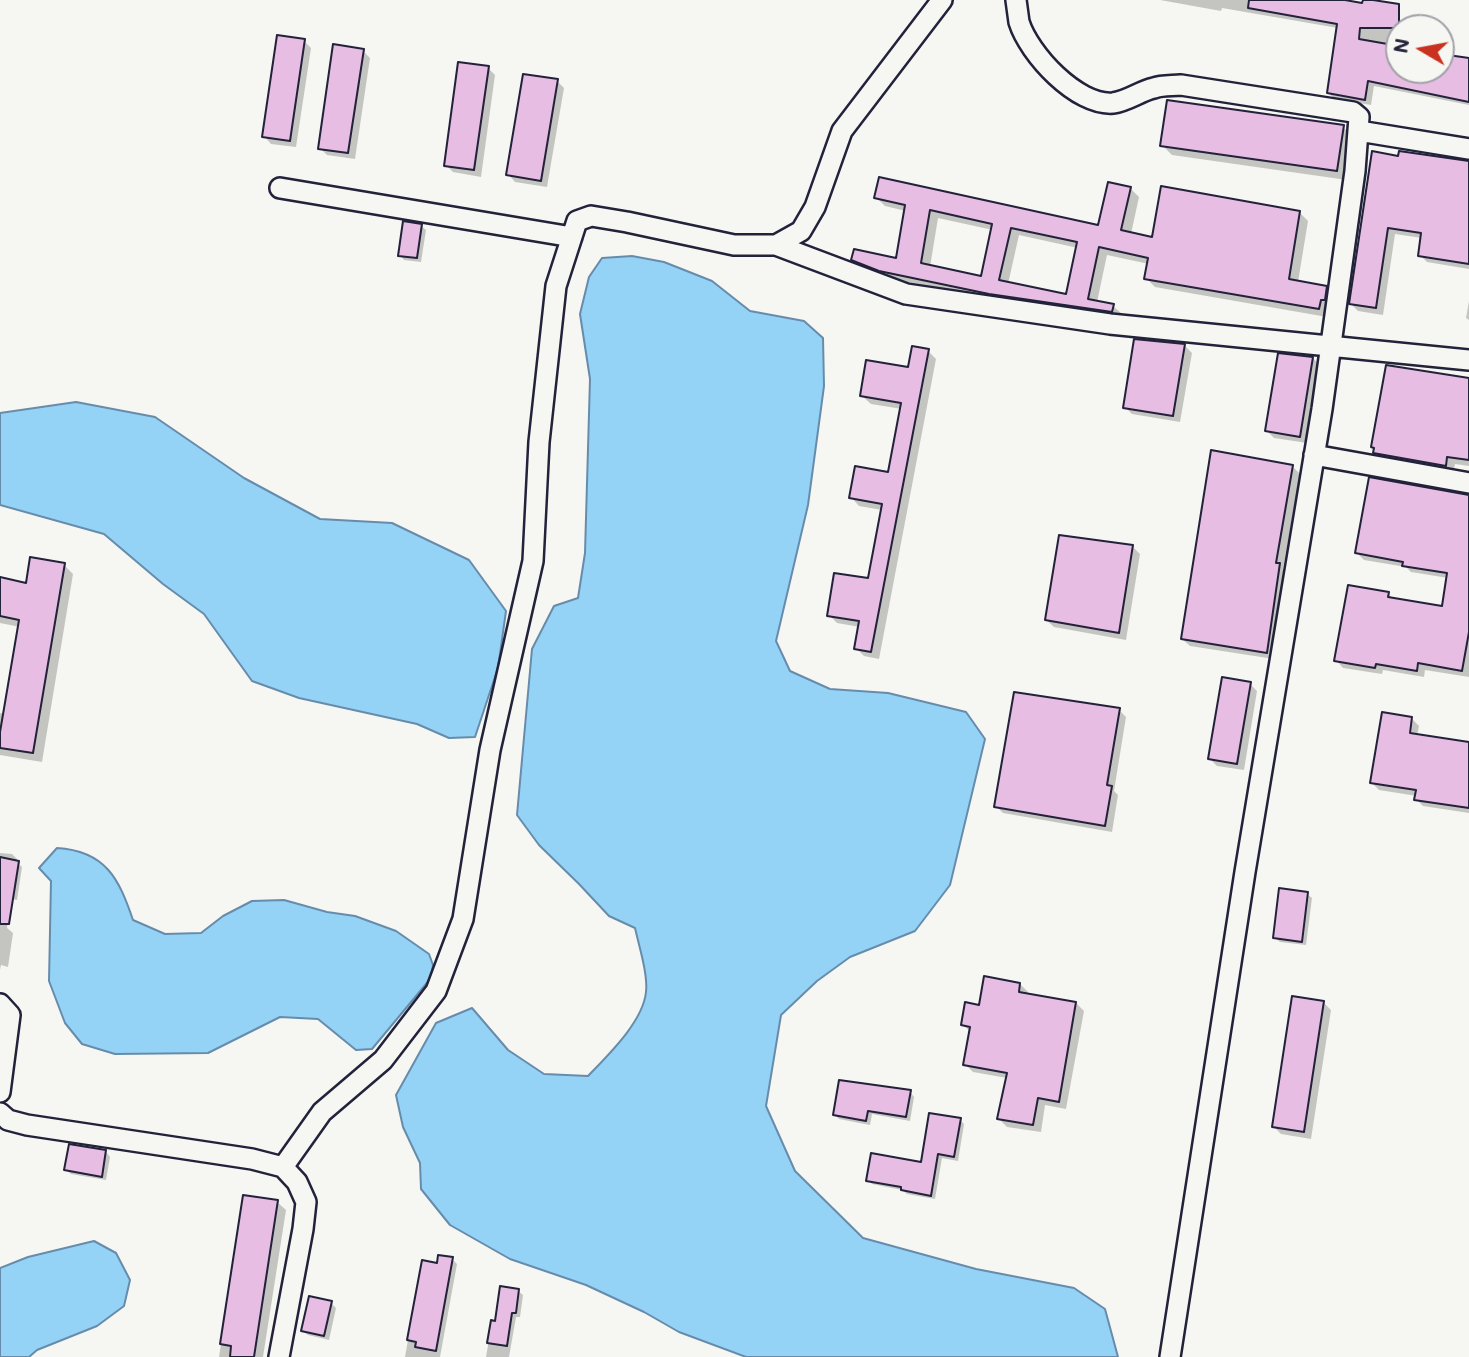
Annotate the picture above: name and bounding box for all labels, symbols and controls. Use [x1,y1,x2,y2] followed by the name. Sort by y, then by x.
[1385,14,1455,84] north arrow
[1387,36,1414,55] text: N

